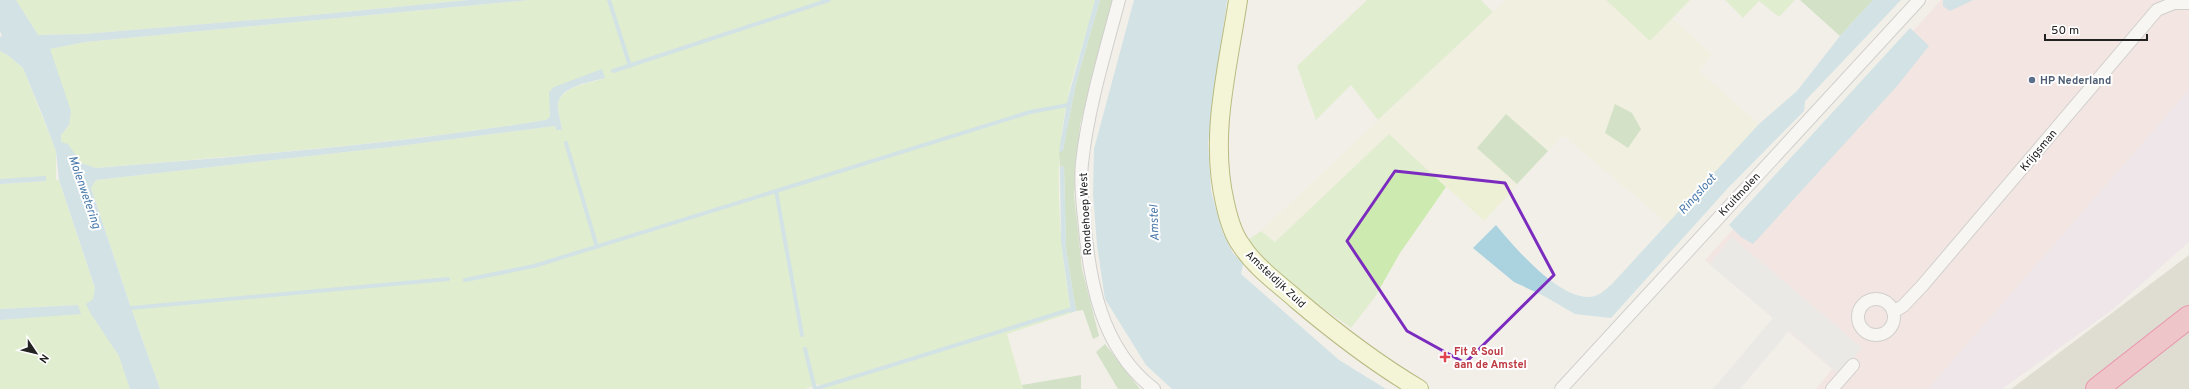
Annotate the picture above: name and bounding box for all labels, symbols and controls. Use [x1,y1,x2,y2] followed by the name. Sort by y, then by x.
[2045,16,2147,42] scale bar
[2051,23,2079,39] text: 50 m
[2040,74,2111,88] place label: HP Nederland
[2027,75,2037,85] marker: HP Nederland
[2017,127,2060,174] street label: Krijgsman
[64,154,104,232] water label: Molenwetering
[1716,170,1764,220] street label: Kruitmolen
[1675,171,1721,218] water label: Ringsloot
[1077,172,1095,256] street label: Rondehoep West
[1146,204,1164,241] water label: Amstel
[1242,248,1308,311] street label: Amsteldijk Zuid
[16,333,56,373] north arrow
[1454,345,1527,372] place label: Fit & Soul aan de Amstel
[35,351,51,365] text: N
[1439,351,1451,363] marker: Fit & Soul aan de Amstel

